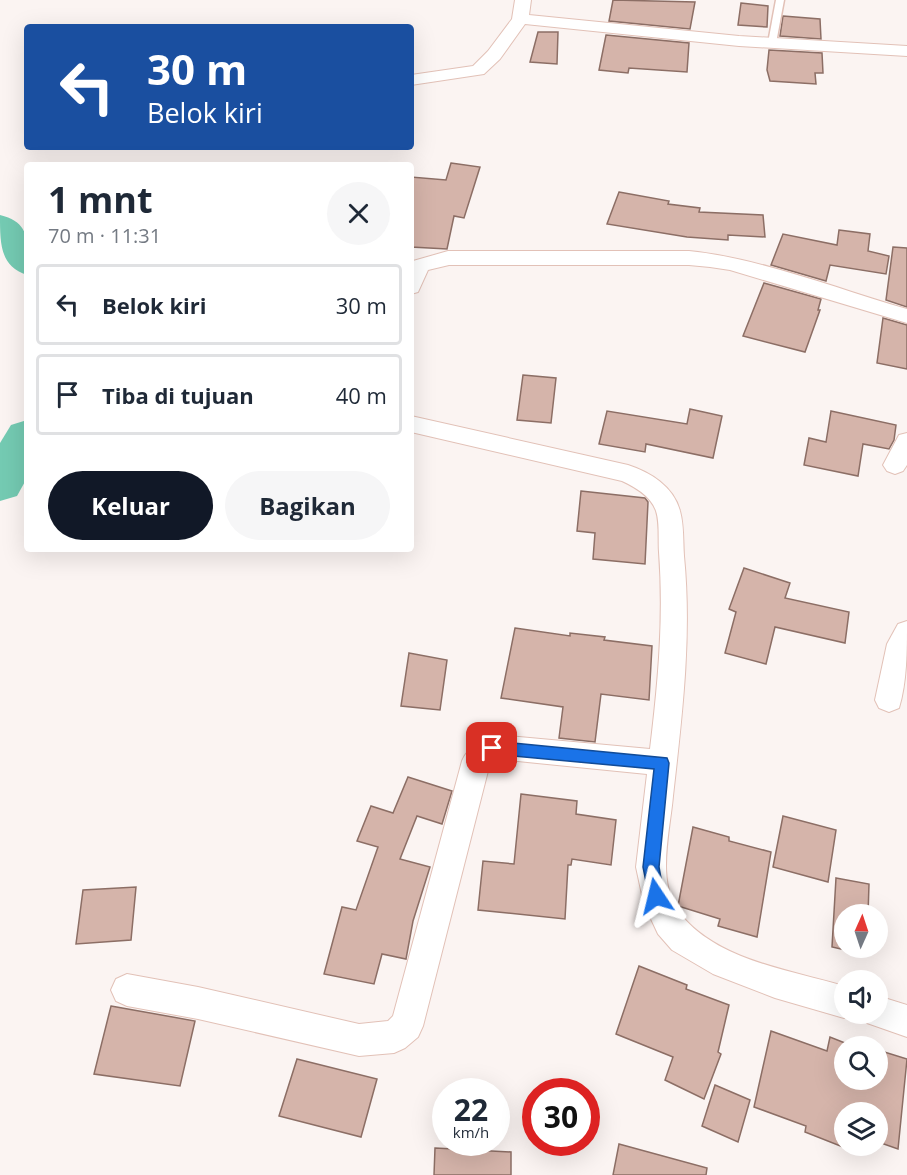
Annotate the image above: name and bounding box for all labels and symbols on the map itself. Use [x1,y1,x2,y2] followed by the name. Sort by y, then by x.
[466,722,517,773] pin
[624,864,688,928] position arrow
[834,904,888,958] north arrow
[522,1078,600,1156] speed limit sign: 30

